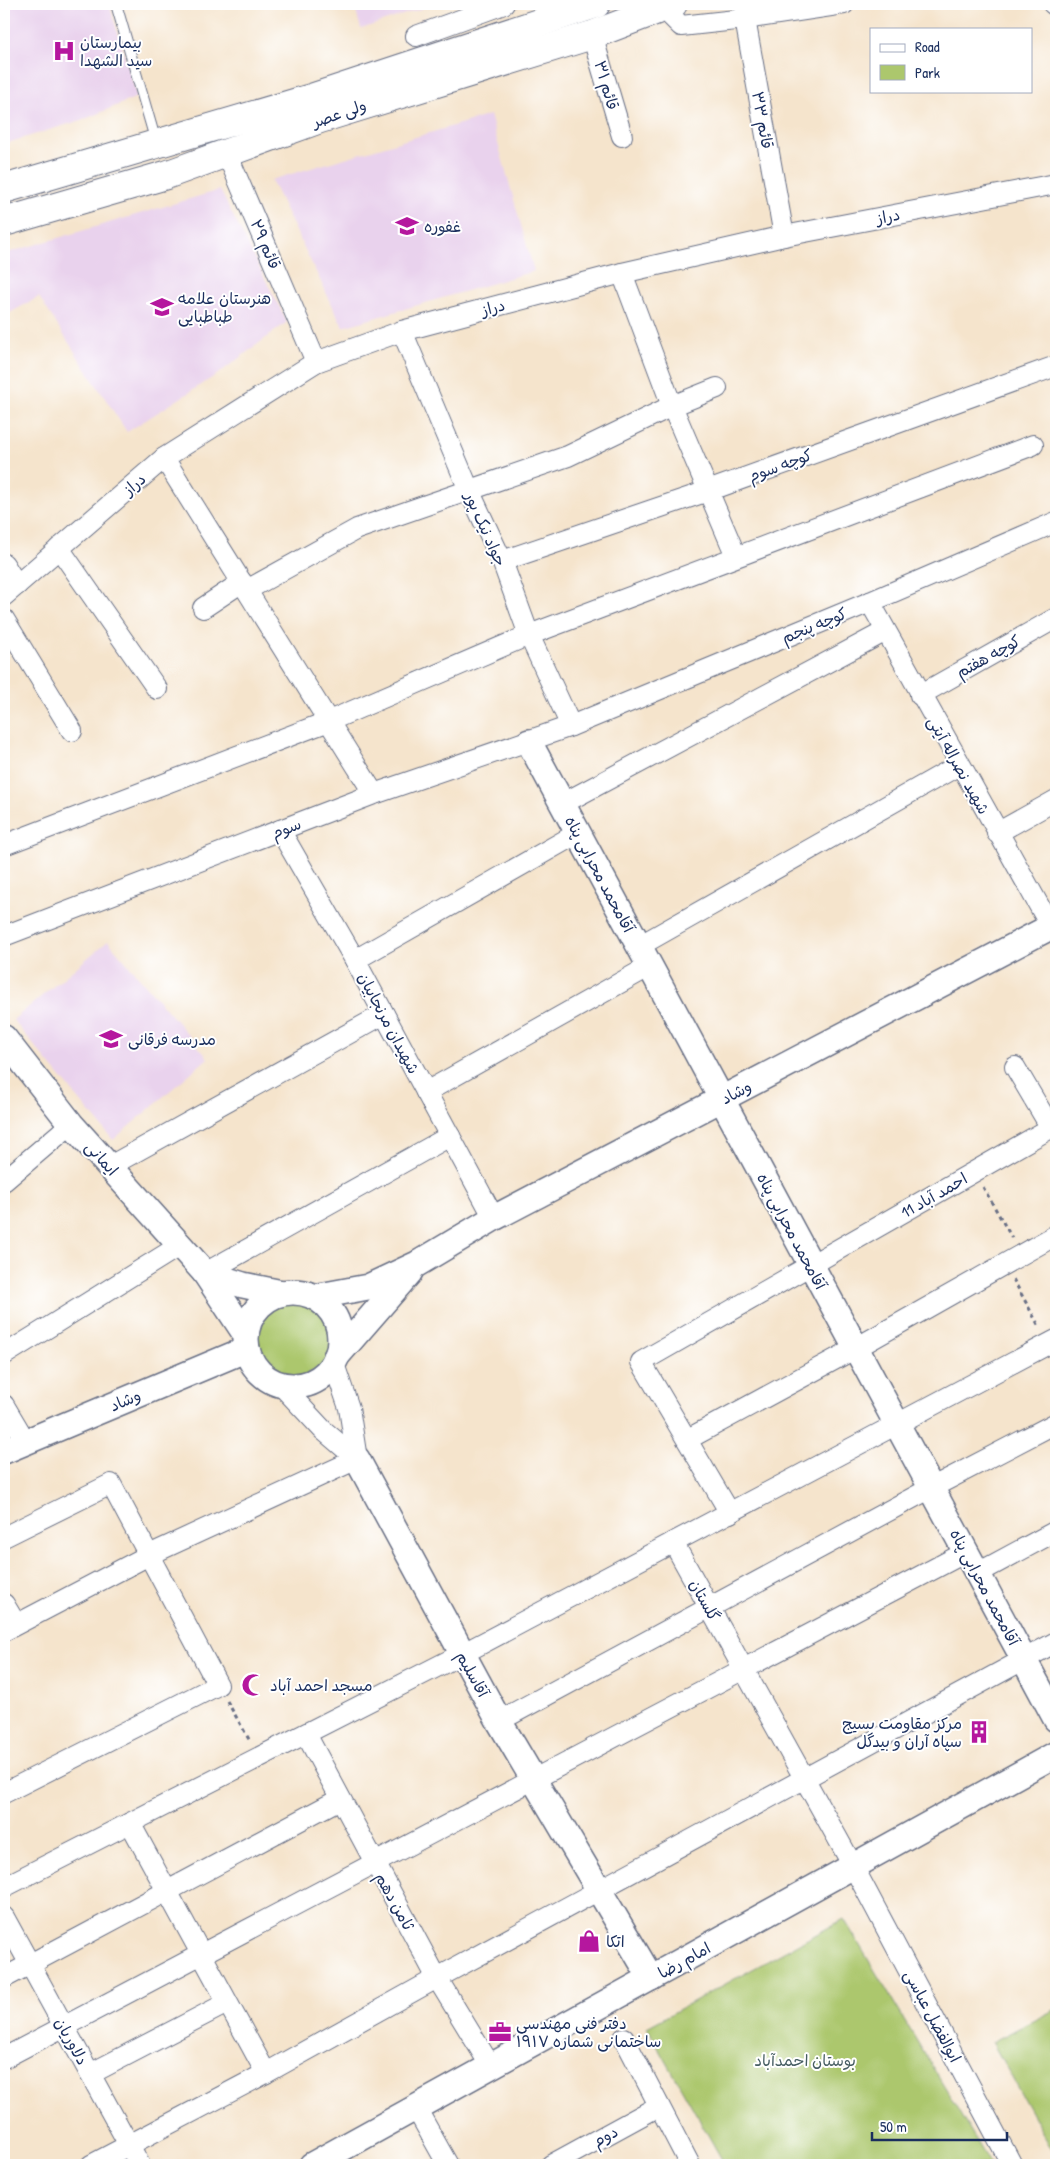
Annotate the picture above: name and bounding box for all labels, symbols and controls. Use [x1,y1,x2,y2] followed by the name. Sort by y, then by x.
[870,28,1032,92] legend
[80,31,152,71] place label: بیمارستان سید الشهدا
[915,36,940,57] text: Road
[51,38,77,64] hospital icon: بیمارستان سید الشهدا
[588,58,625,113] street label: قائم ۳۱
[915,62,940,83] text: Park
[745,90,779,151] street label: قائم ۳۳
[307,93,369,133] street label: ولی عصر
[872,203,902,229] street label: دراز
[394,213,420,239] school or university icon: غفوره
[424,215,461,237] place label: غفوره
[244,216,286,273] street label: قائم ۲۹
[178,287,271,327] place label: هنرستان علامه طباطبایی
[477,293,507,321] street label: دراز
[149,294,175,320] school or university icon: هنرستان علامه طباطبایی
[745,443,816,489] street label: کوچه سوم
[116,468,150,501] street label: دراز
[459,487,512,570] street label: جواد نیک پور
[778,602,851,650] street label: کوچه پنجم
[952,629,1025,684] street label: کوچه هفتم
[923,712,995,818] street label: شهید نصراله آیتی
[268,812,305,846] street label: سوم
[560,812,641,937] street label: آقامحمد محرابی پناه
[353,968,425,1078] street label: شهیدان مرنجابیان
[98,1026,124,1052] school or university icon: مدرسه فرقانی
[128,1028,216,1050] place label: مدرسه فرقانی
[717,1075,755,1109] street label: وشاد
[80,1136,124,1180] street label: ایمانی
[897,1167,971,1223] street label: احمد آباد 11
[752,1169,833,1294] street label: آقامحمد محرابی پناه
[106,1384,144,1416] street label: وشاد
[945,1525,1026,1650] street label: آقامحمد محرابی پناه
[685,1575,726,1625] street label: گلستان
[450,1647,495,1703] street label: آقاسلیم
[240,1672,266,1698] mosque icon: مسجد احمد آباد
[270,1674,373,1696] place label: مسجد احمد آباد
[842,1712,962,1752] place label: مرکز مقاومت بسیج سپاه آران و بیدگل
[966,1719,992,1745] building icon: مرکز مقاومت بسیج سپاه آران و بیدگل
[368,1868,420,1936] street label: ثامن دهم
[576,1928,602,1954] shop icon: اتکا
[606,1930,625,1952] place label: اتکا
[654,1937,715,1985] street label: امام رضا
[899,1966,967,2066] street label: ابوالفضل عباسی
[516,2012,661,2052] place label: دفتر فنی مهندسی ساختمانی شماره ۱۹۱۷
[50,2013,94,2069] street label: دلاوریان
[487,2019,513,2045] office icon: دفتر فنی مهندسی ساختمانی شماره ۱۹۱۷
[754,2049,856,2071] park label: بوستان احمدآباد
[872,2109,1008,2141] scale bar
[880,2116,907,2137] text: 50 m
[588,2120,623,2154] street label: دوم

